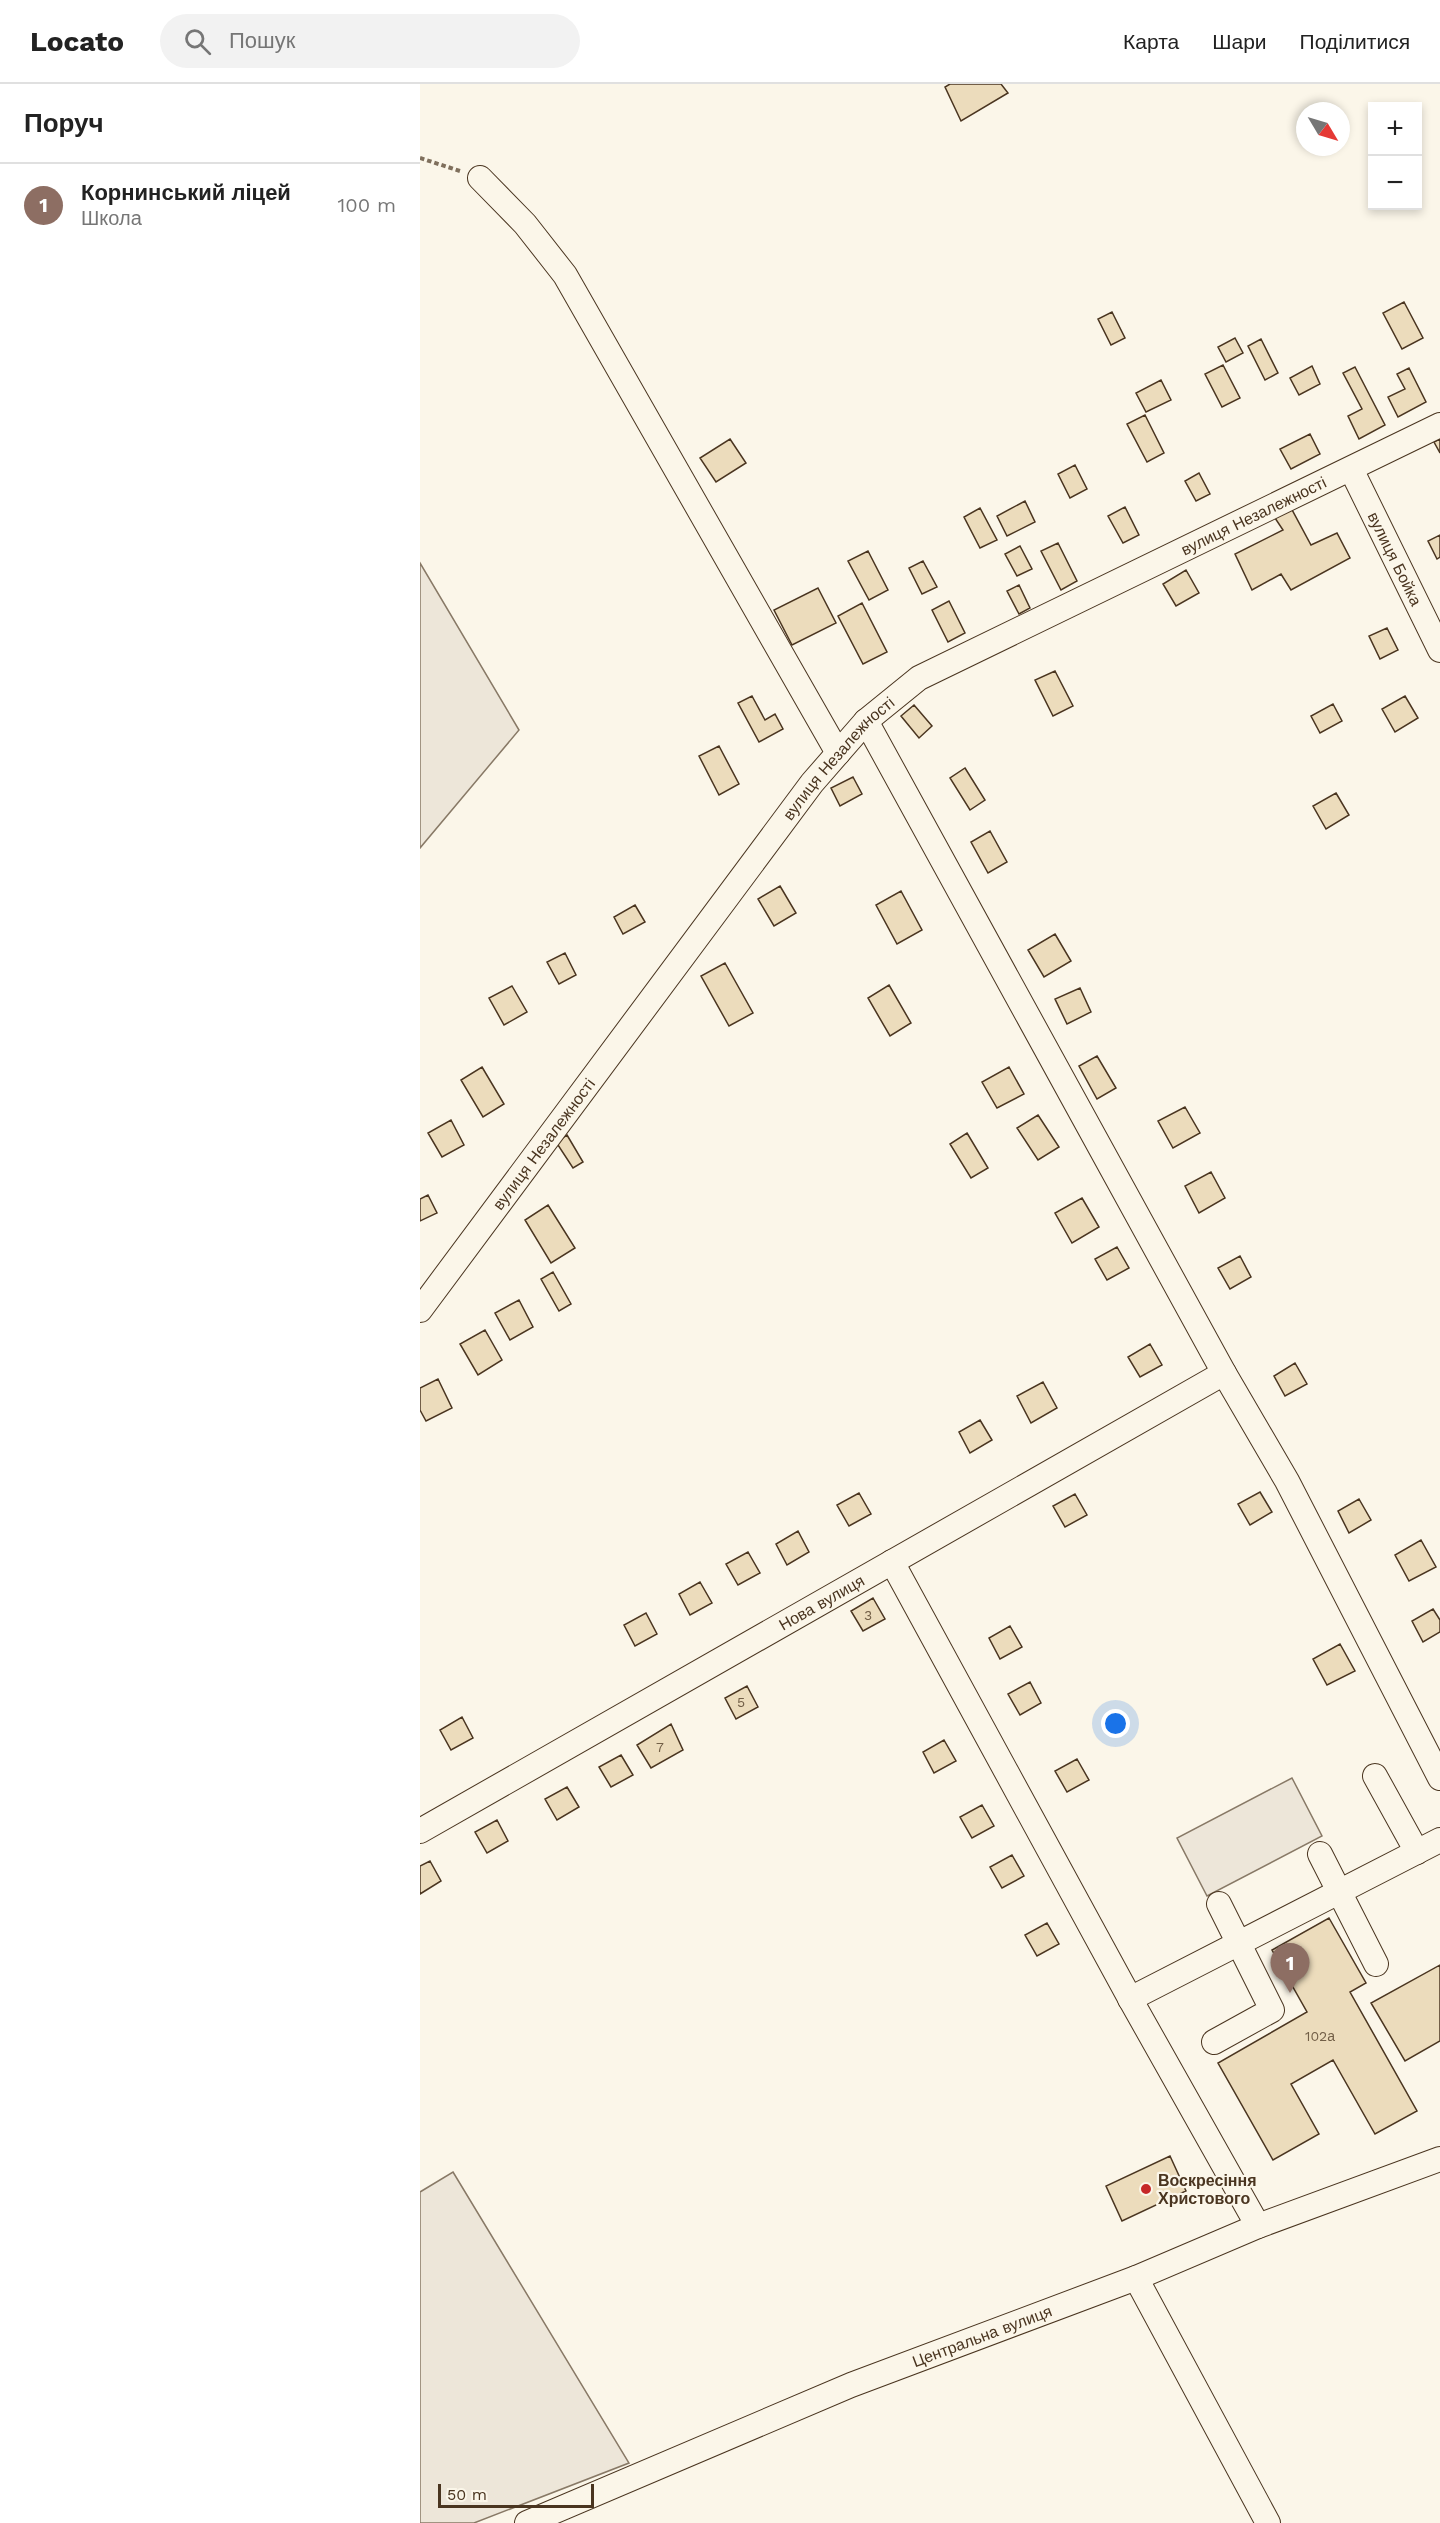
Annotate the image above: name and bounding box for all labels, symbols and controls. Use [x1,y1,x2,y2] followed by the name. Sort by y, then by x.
[160,14,580,68] search box
[30,25,124,58] text: Locato
[181,25,214,58] icon: search
[229,28,295,53] text: Пошук
[1123,29,1179,54] text: Карта
[1212,29,1267,54] text: Шари
[1300,29,1410,54] text: Поділитися
[1296,102,1350,156] north arrow
[1368,102,1422,210] map controls
[1368,102,1422,156] button: +
[24,108,104,138] text: Поруч
[1368,156,1422,210] button: −
[81,180,291,205] text: Корнинський ліцей
[39,193,48,217] text: 1
[337,193,396,217] text: 100 m
[81,206,142,230] text: Школа
[1178,473,1329,559] street label: вулиця Незалежності
[1364,509,1426,609] street label: вулиця Бойка
[779,693,898,824] street label: вулиця Незалежності
[489,1075,599,1214] street label: вулиця Незалежності
[776,1571,868,1635] street label: Нова вулиця
[864,1607,872,1623] house number: 3
[737,1694,745,1710] house number: 5
[1101,1709,1130,1738] your location
[656,1739,664,1755] house number: 7
[1270,1944,1310,1993] pin: 1
[1305,2028,1335,2044] house number: 102а
[1158,2171,1257,2208] place label: Воскресіння Христового
[1139,2182,1153,2196] marker: Воскресіння Христового
[910,2301,1055,2371] street label: Центральна вулиця
[438,2481,594,2508] scale bar
[447,2485,487,2504] text: 50 m

